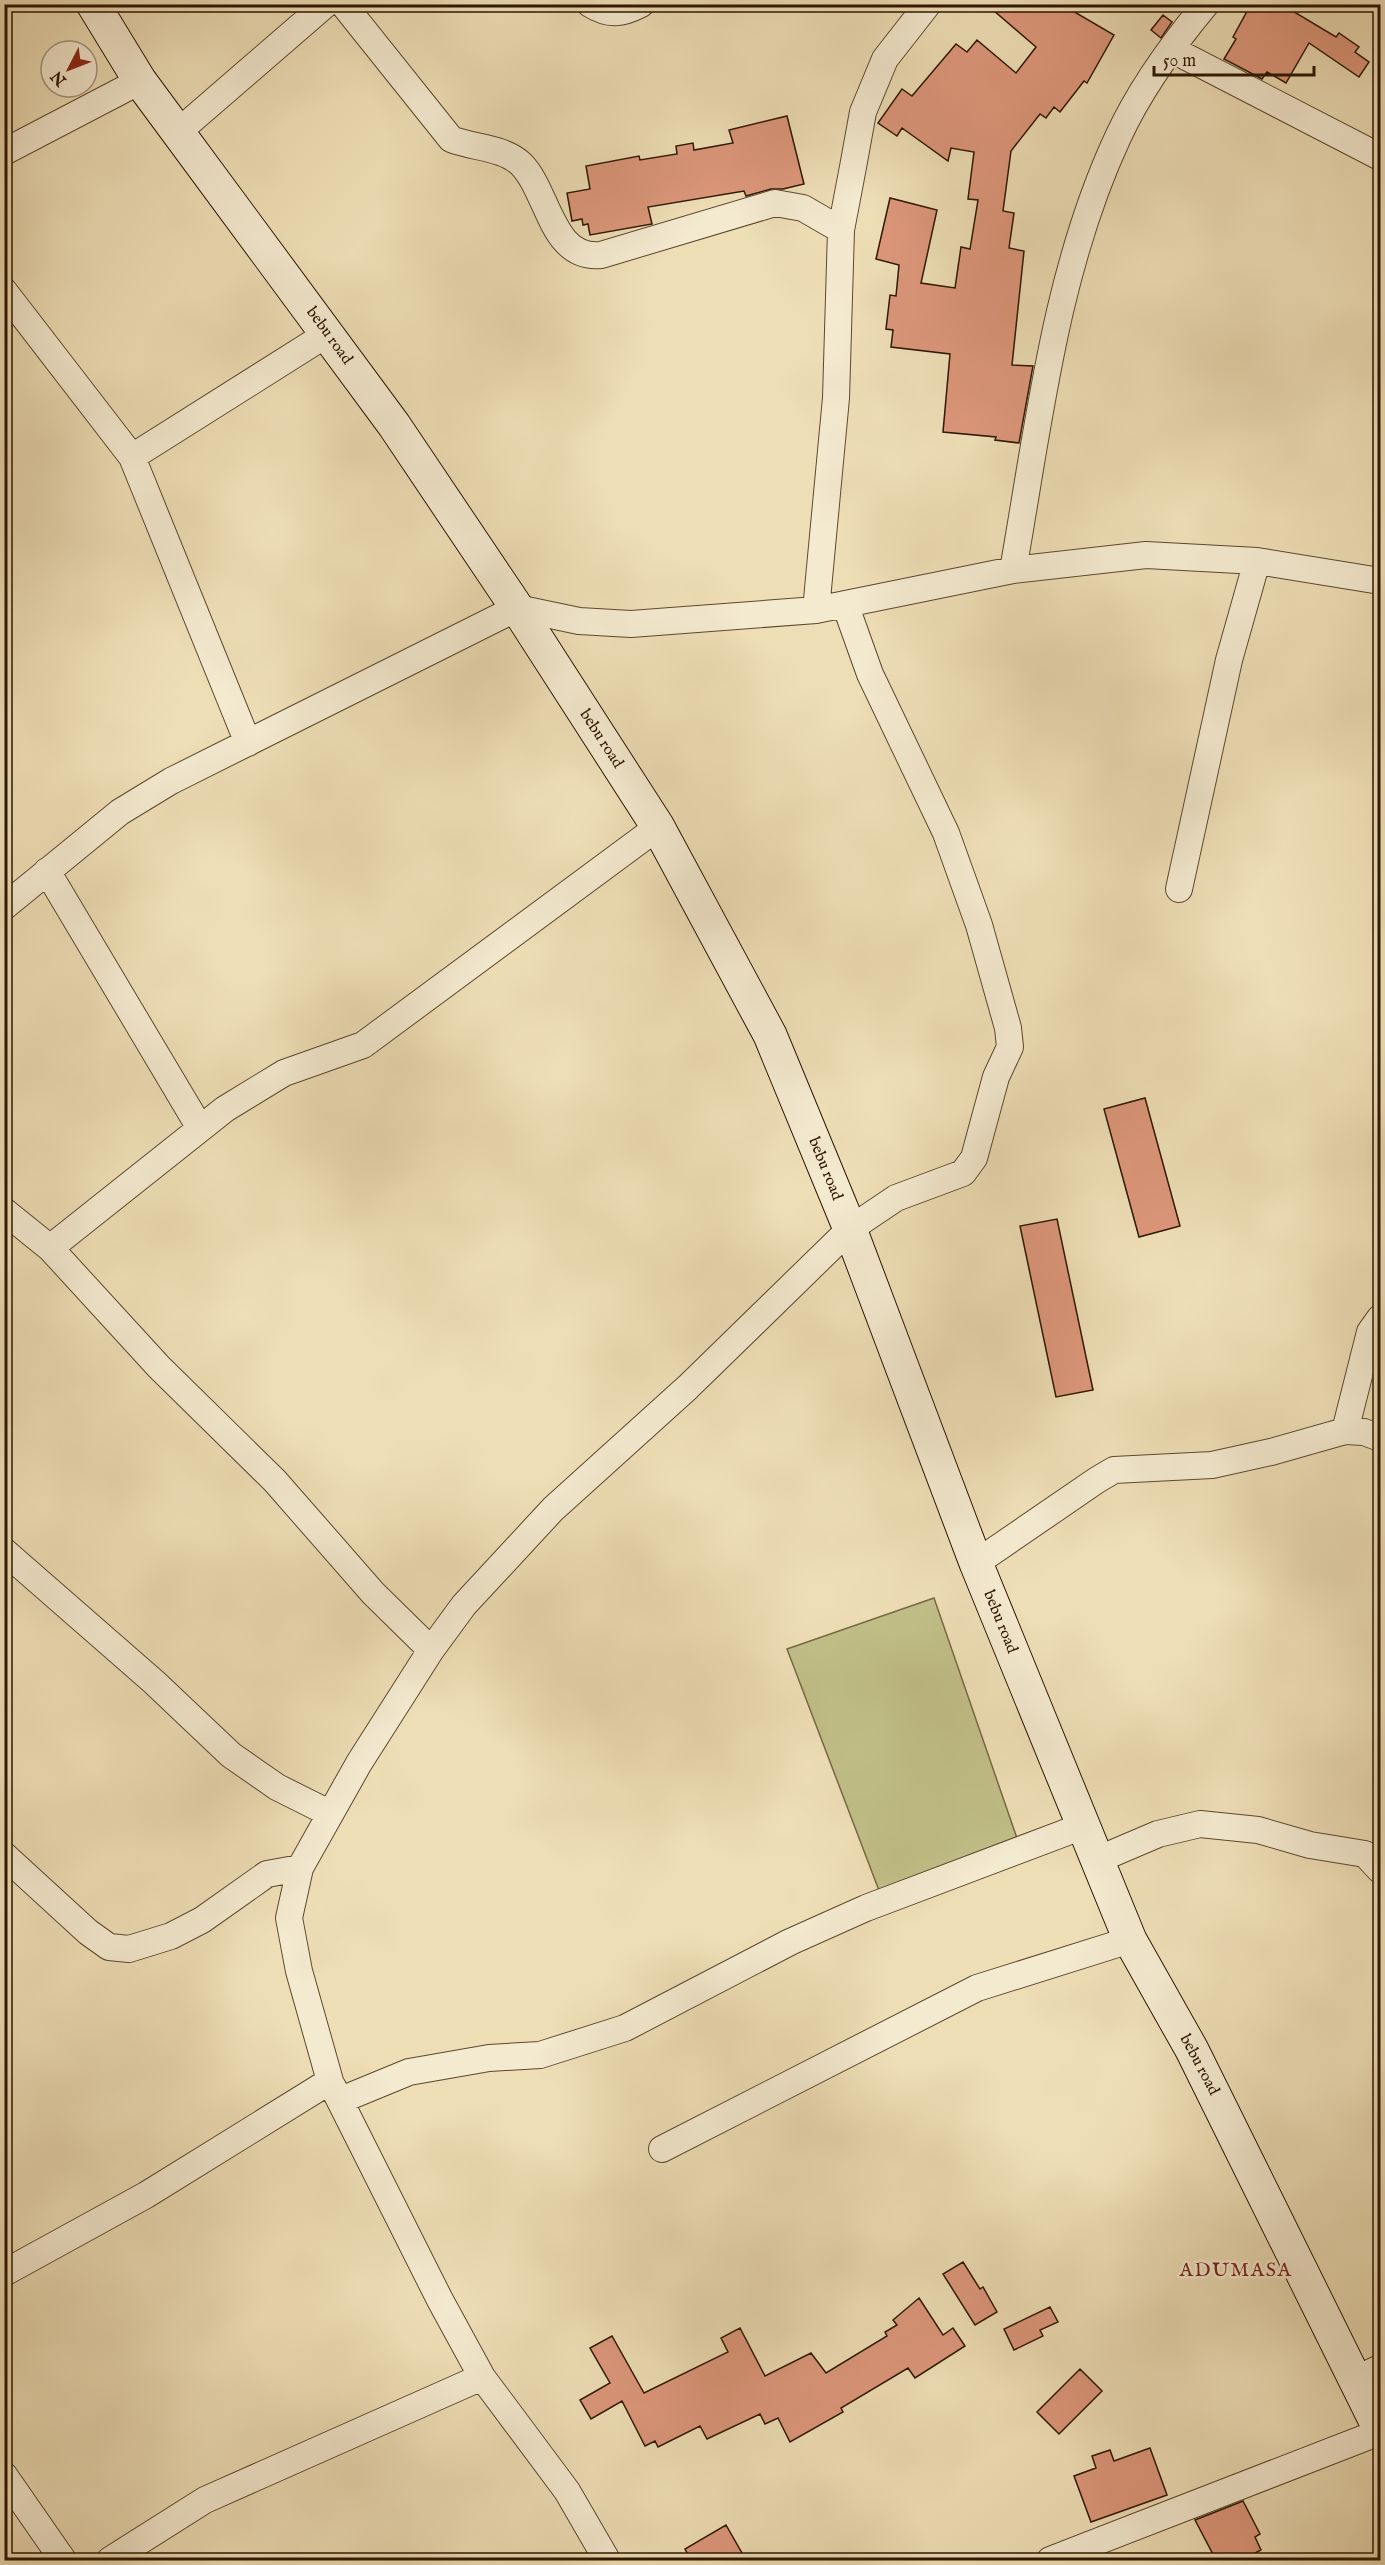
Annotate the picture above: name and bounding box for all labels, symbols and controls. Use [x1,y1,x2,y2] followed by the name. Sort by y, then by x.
[39,39,99,99] north arrow
[1154,39,1314,77] scale bar
[1163,50,1196,73] text: 50 m
[47,66,72,90] text: N
[301,303,357,369] street label: bebu road
[575,706,628,773] street label: bebu road
[803,1135,847,1204] street label: bebu road
[978,1588,1022,1657] street label: bebu road
[1175,2031,1224,2099] street label: bebu road
[1179,2258,1292,2283] district label: ADUMASA

